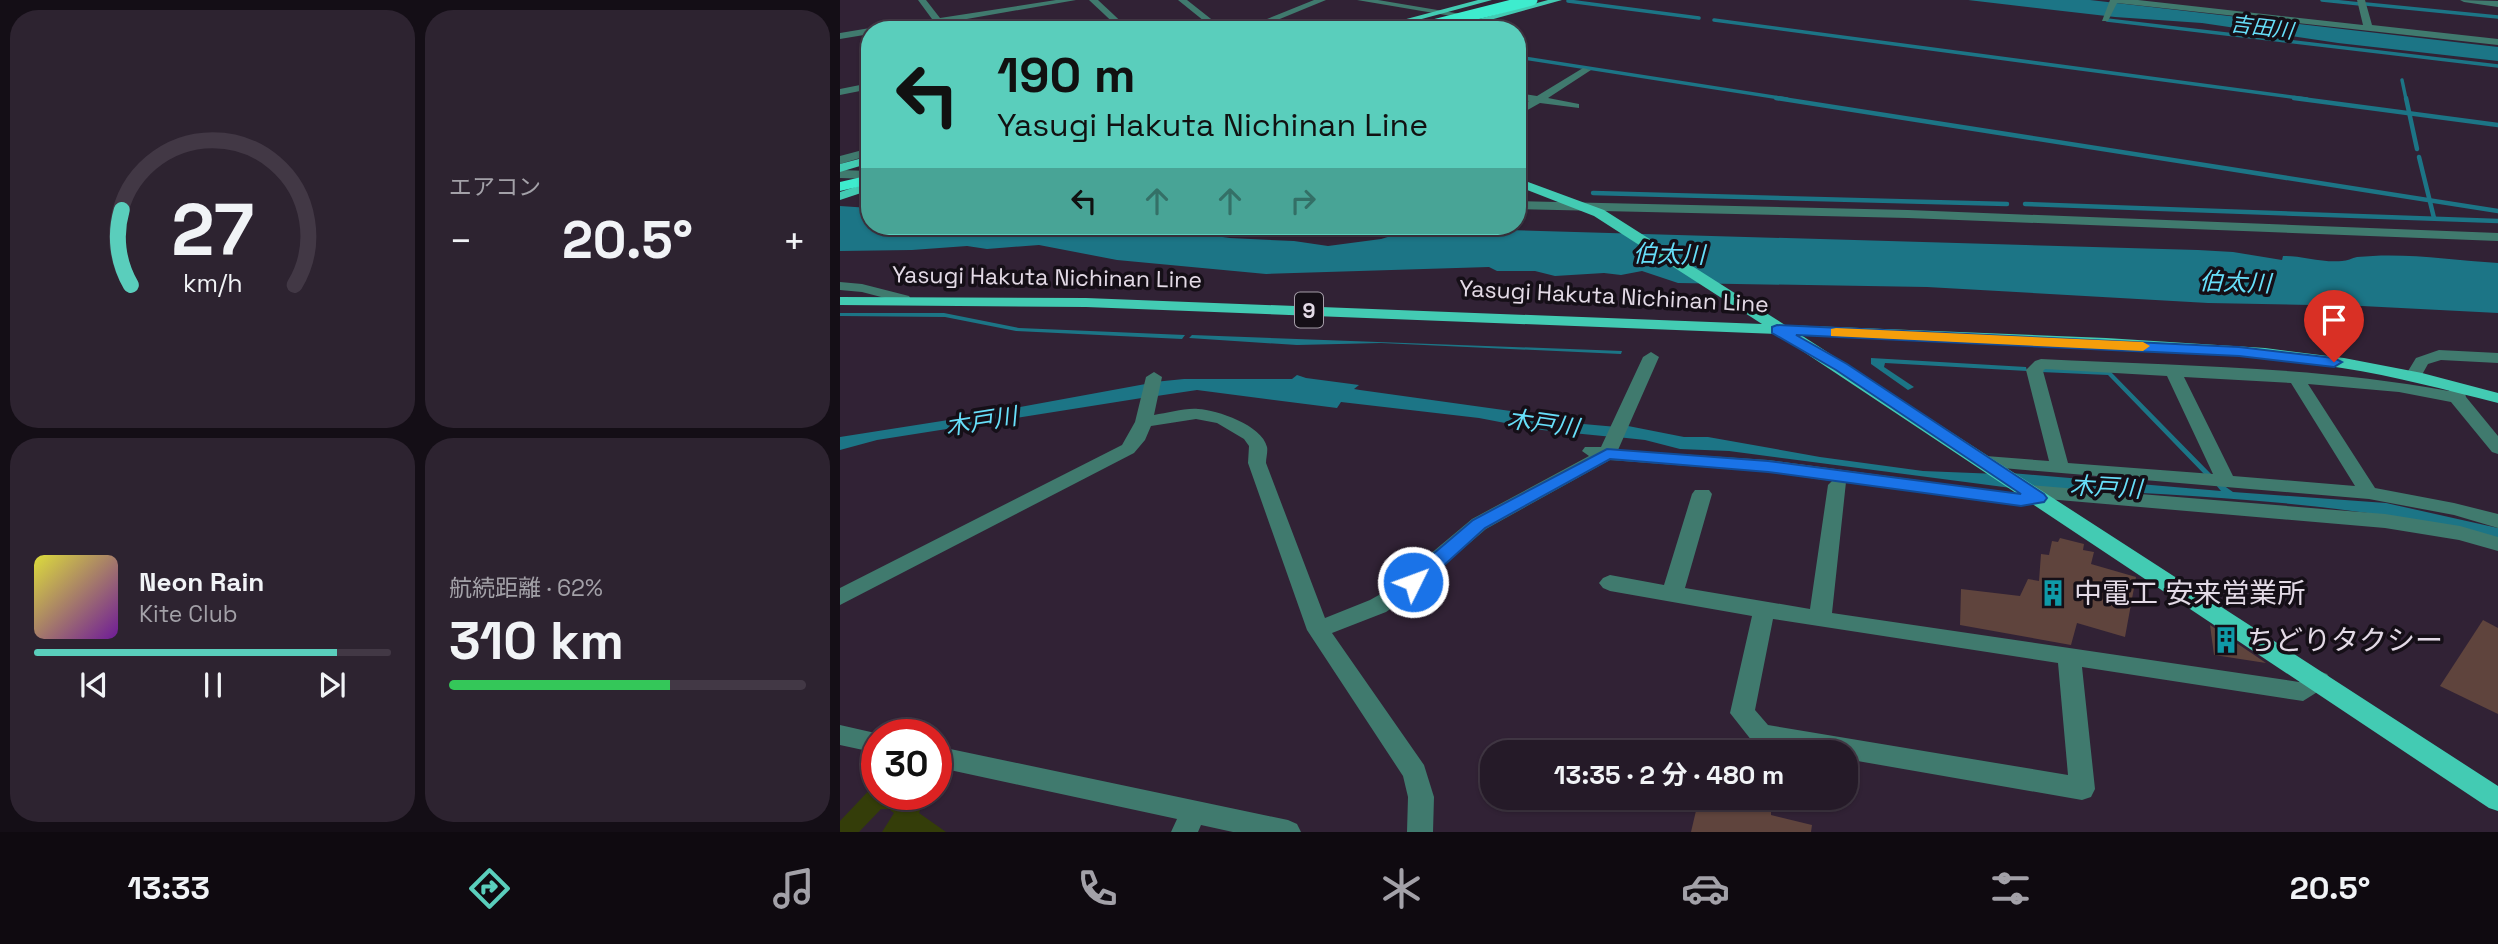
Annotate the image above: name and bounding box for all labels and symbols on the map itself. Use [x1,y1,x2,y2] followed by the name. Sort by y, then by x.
[2229,10,2297,44] water label: 吉田川
[1633,238,1708,270] water label: 伯太川
[892,259,1202,295] street label: Yasugi Hakuta Nichinan Line
[2198,265,2275,299] water label: 伯太川
[1458,273,1770,319] street label: Yasugi Hakuta Nichinan Line
[2304,290,2364,362] pin
[1295,292,1323,328] road number: 9
[943,400,1022,442] water label: 木戸川
[1505,403,1584,444] water label: 木戸川
[2069,470,2146,505] water label: 木戸川
[1376,545,1450,619] position arrow
[2074,575,2305,611] place label: 中電工 安来営業所
[2038,578,2068,608] building icon: 中電工 安来営業所
[2247,622,2443,658] place label: ちどりタクシー
[2211,625,2241,655] building icon: ちどりタクシー
[861,719,952,810] speed limit sign: 30

